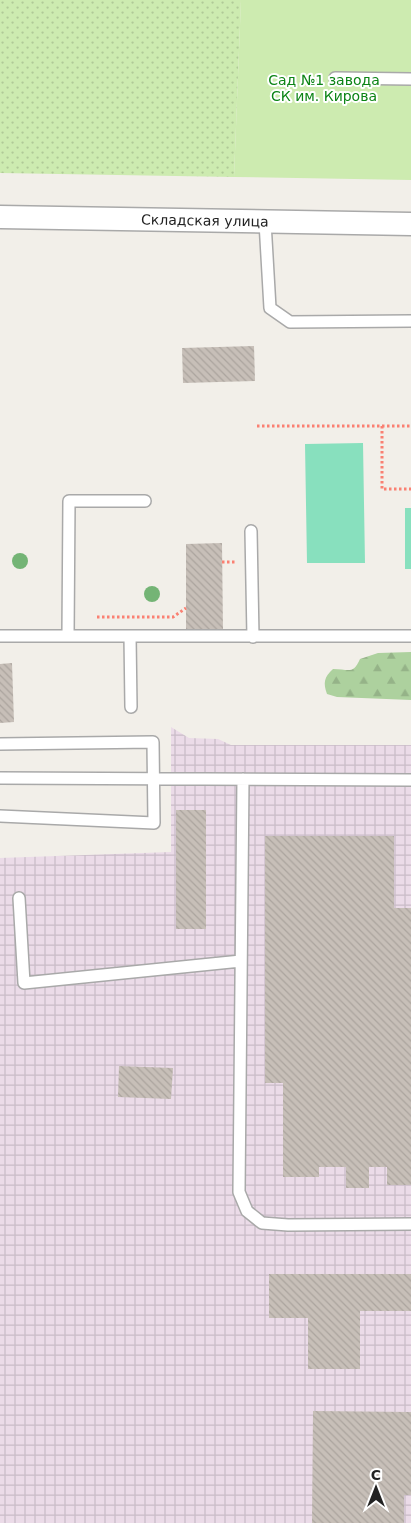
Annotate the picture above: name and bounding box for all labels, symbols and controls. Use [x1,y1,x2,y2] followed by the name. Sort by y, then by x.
[268,72,380,104] park label: Сад №1 завода СК им. Кирова
[141,211,269,230] street label: Складская улица
[351,1463,401,1513] north arrow
[371,1467,381,1483] text: С

